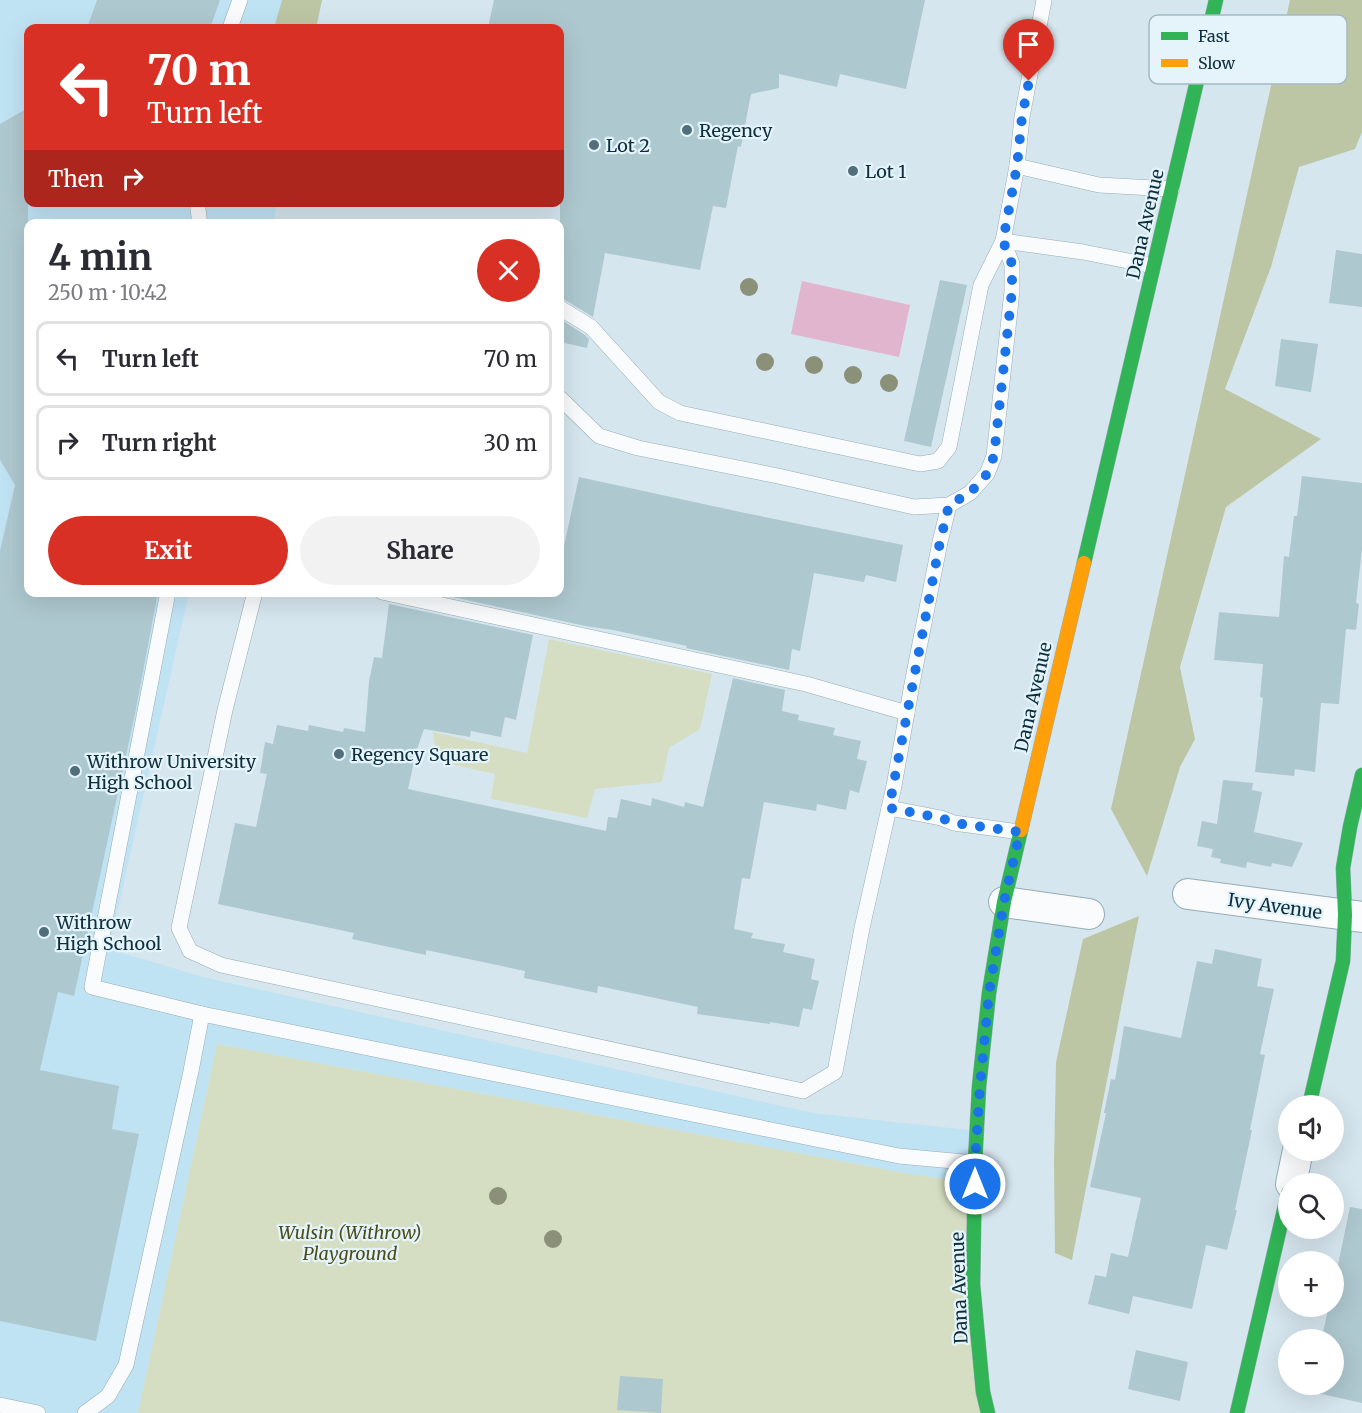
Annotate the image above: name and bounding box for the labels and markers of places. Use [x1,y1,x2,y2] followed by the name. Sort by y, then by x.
[1003,19,1054,81] pin
[699,119,773,142] place label: Regency
[680,123,694,137] marker: Regency
[606,134,650,157] place label: Lot 2
[587,138,601,152] marker: Lot 2
[865,160,906,183] place label: Lot 1
[846,164,860,178] marker: Lot 1
[351,743,488,766] place label: Regency Square
[332,747,346,761] marker: Regency Square
[86,750,257,794] place label: Withrow University High School
[68,764,82,778] marker: Withrow University High School
[55,911,162,955] place label: Withrow High School
[37,925,51,939] marker: Withrow High School

